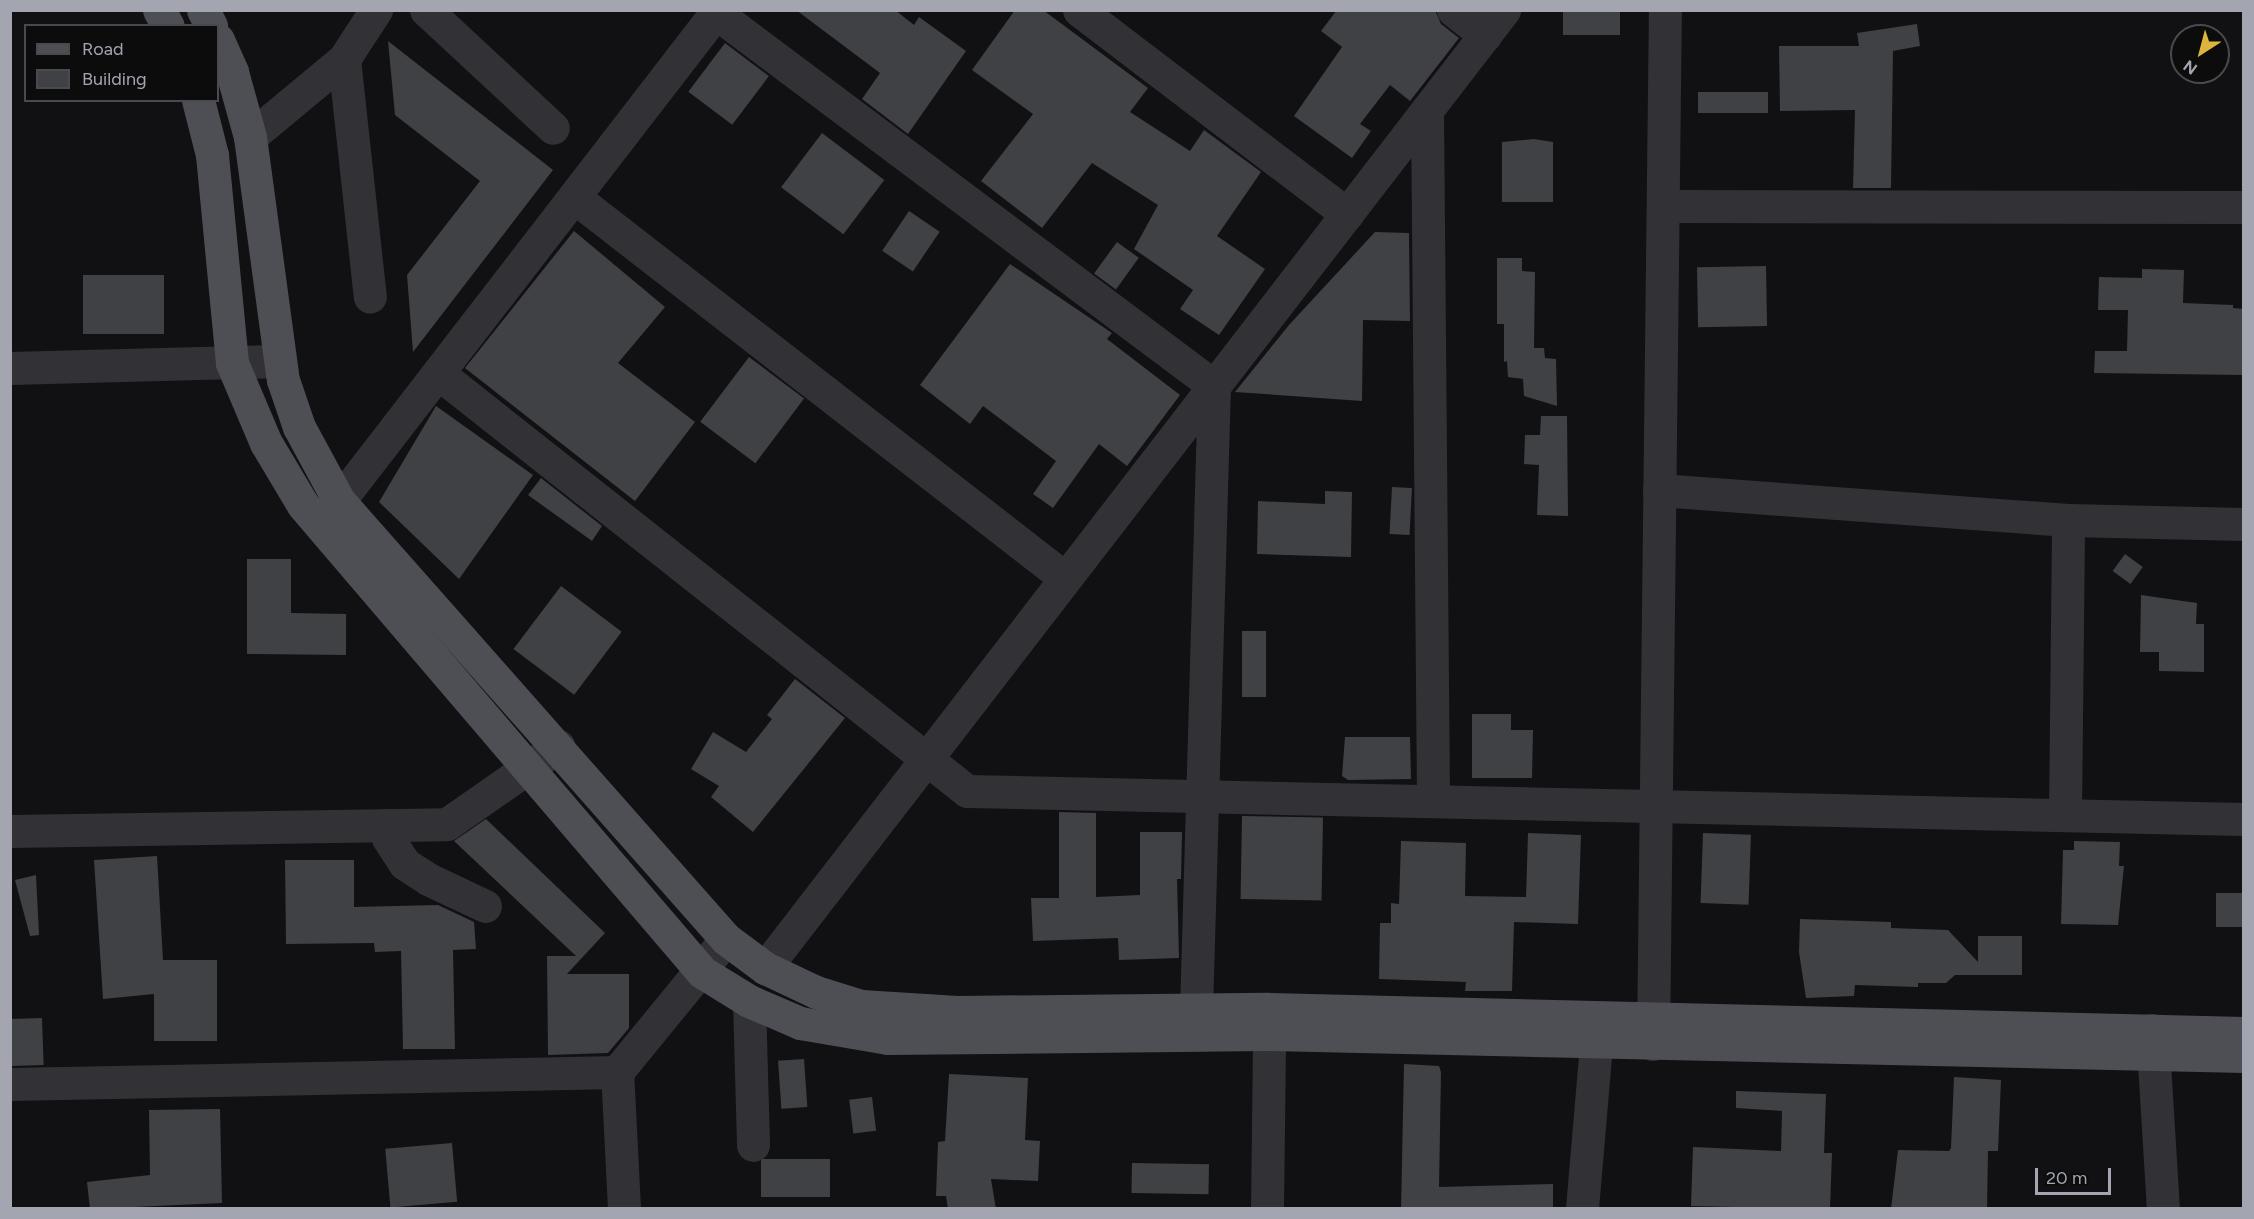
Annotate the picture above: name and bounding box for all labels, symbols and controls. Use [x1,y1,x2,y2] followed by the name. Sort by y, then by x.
[24,24,219,102] legend
[2170,24,2230,84] north arrow
[82,38,123,60] text: Road
[2180,56,2201,79] text: N
[82,68,147,90] text: Building
[2038,1156,2114,1194] scale bar
[2046,1167,2087,1189] text: 20 m

